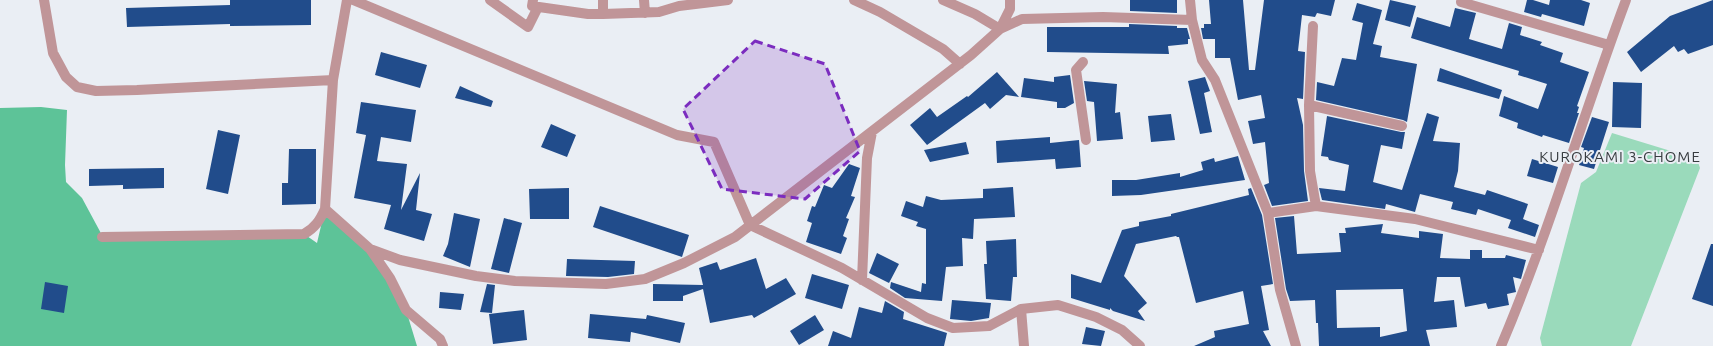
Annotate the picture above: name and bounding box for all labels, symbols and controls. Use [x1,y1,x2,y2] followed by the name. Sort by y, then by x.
[1539,148,1701,165] district label: KUROKAMI 3-CHOME

